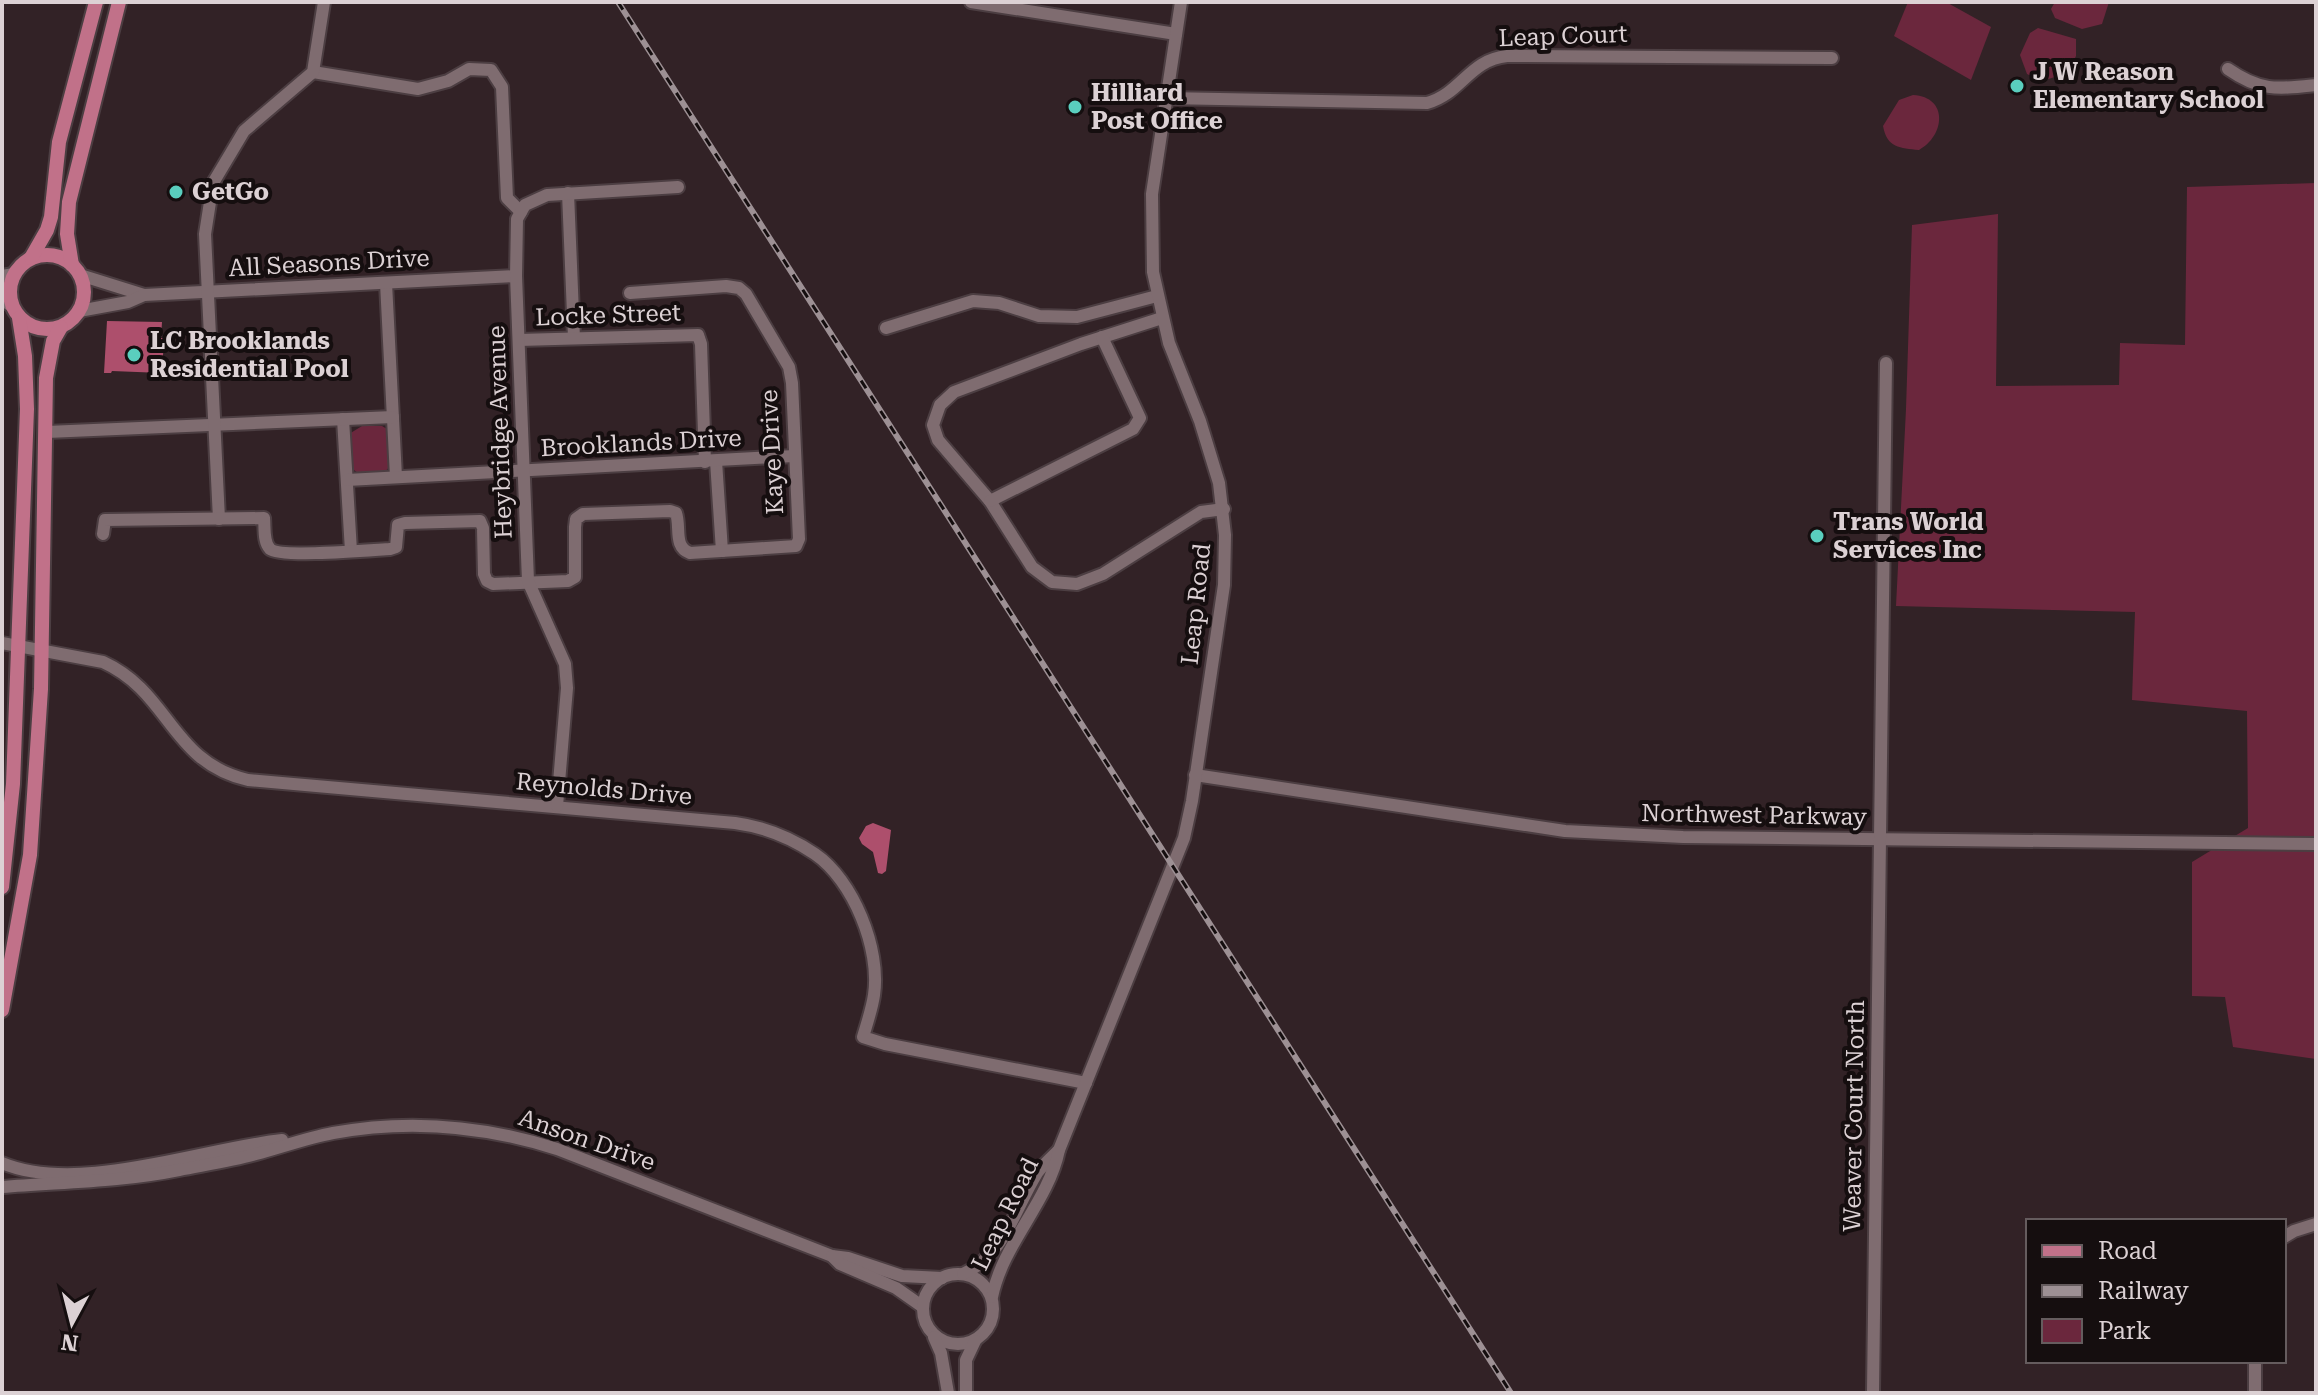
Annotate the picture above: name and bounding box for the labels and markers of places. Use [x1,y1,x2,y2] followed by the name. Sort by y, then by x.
[2033,58,2264,114] place label: J W Reason Elementary School
[2008,77,2026,95] marker: J W Reason Elementary School
[1091,79,1223,135] place label: Hilliard Post Office
[1066,98,1084,116] marker: Hilliard Post Office
[192,178,269,206] place label: GetGo
[167,183,185,201] marker: GetGo
[150,327,349,383] place label: LC Brooklands Residential Pool
[125,346,143,364] marker: LC Brooklands Residential Pool
[1833,508,1984,564] place label: Trans World Services Inc
[1808,527,1826,545] marker: Trans World Services Inc

